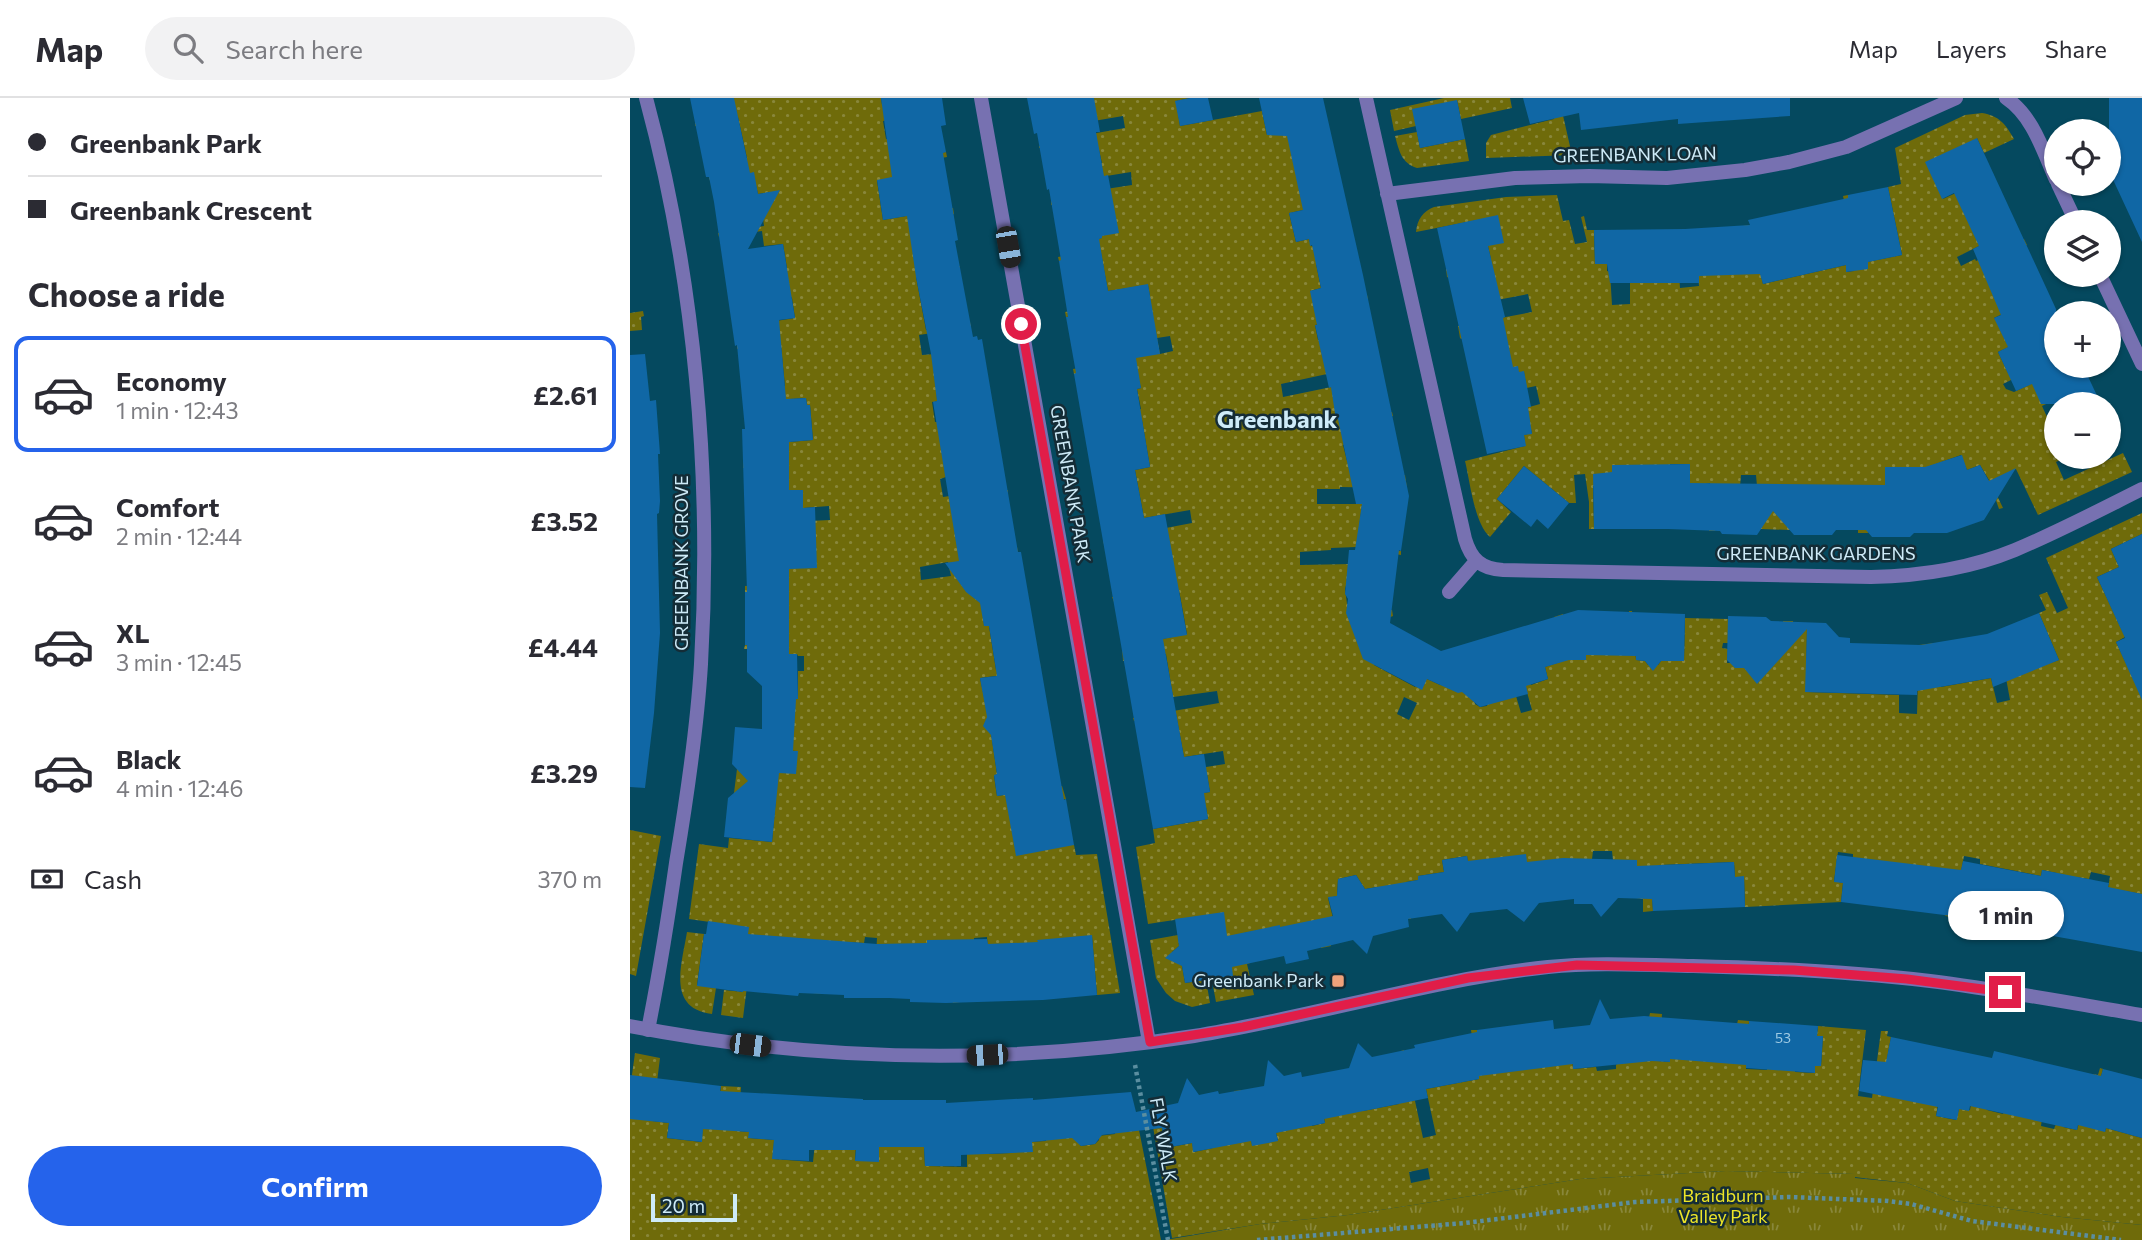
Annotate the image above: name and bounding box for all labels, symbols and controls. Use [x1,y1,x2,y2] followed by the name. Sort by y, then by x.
[145,17,635,80] search box
[35,28,103,69] text: Map
[169,29,207,67] icon: search
[225,33,363,64] text: Search here
[1849,34,1898,63] text: Map
[1936,34,2007,63] text: Layers
[2045,34,2107,63] text: Share
[2044,119,2121,469] map controls
[2044,119,2121,196] button: locate
[70,127,262,158] text: Greenbank Park
[1553,142,1717,166] street label: GREENBANK LOAN
[70,194,312,225] text: Greenbank Crescent
[2044,210,2121,287] button: layers
[995,224,1022,270] car
[28,274,225,314] text: Choose a ride
[2044,301,2121,378] button: +
[1005,308,1037,340] route start
[32,363,95,426] icon: car
[116,365,227,396] text: Economy
[533,379,598,410] text: £2.61
[2044,392,2121,469] button: −
[116,396,239,424] text: 1 min · 12:43
[1046,403,1096,565] street label: GREENBANK PARK
[1217,404,1338,433] district label: Greenbank
[670,475,692,651] street label: GREENBANK GROVE
[32,489,95,552] icon: car
[116,491,219,522] text: Comfort
[531,505,598,536] text: £3.52
[116,522,242,550] text: 2 min · 12:44
[1716,542,1916,564] street label: GREENBANK GARDENS
[32,615,95,678] icon: car
[116,617,150,648] text: XL
[528,631,598,662] text: £4.44
[116,648,242,676] text: 3 min · 12:45
[32,741,95,804] icon: car
[116,743,182,774] text: Black
[530,757,598,788] text: £3.29
[116,774,243,802] text: 4 min · 12:46
[28,860,66,898] icon: cash
[84,863,142,894] text: Cash
[537,865,602,893] text: 370 m
[1947,890,2063,940] callout: 1 min
[1979,901,2033,929] text: 1 min
[1193,969,1324,991] place label: Greenbank Park
[1330,973,1346,989] marker: Greenbank Park
[1989,976,2021,1008] route end
[1775,1029,1791,1046] house number: 53
[728,1032,773,1058] car
[966,1043,1009,1067] car
[1146,1096,1182,1184] street label: FLY WALK
[28,1146,602,1226] button: Confirm
[1678,1184,1768,1227] park label: Braidburn Valley Park
[651,1191,737,1223] scale bar
[662,1194,705,1217] text: 20 m

